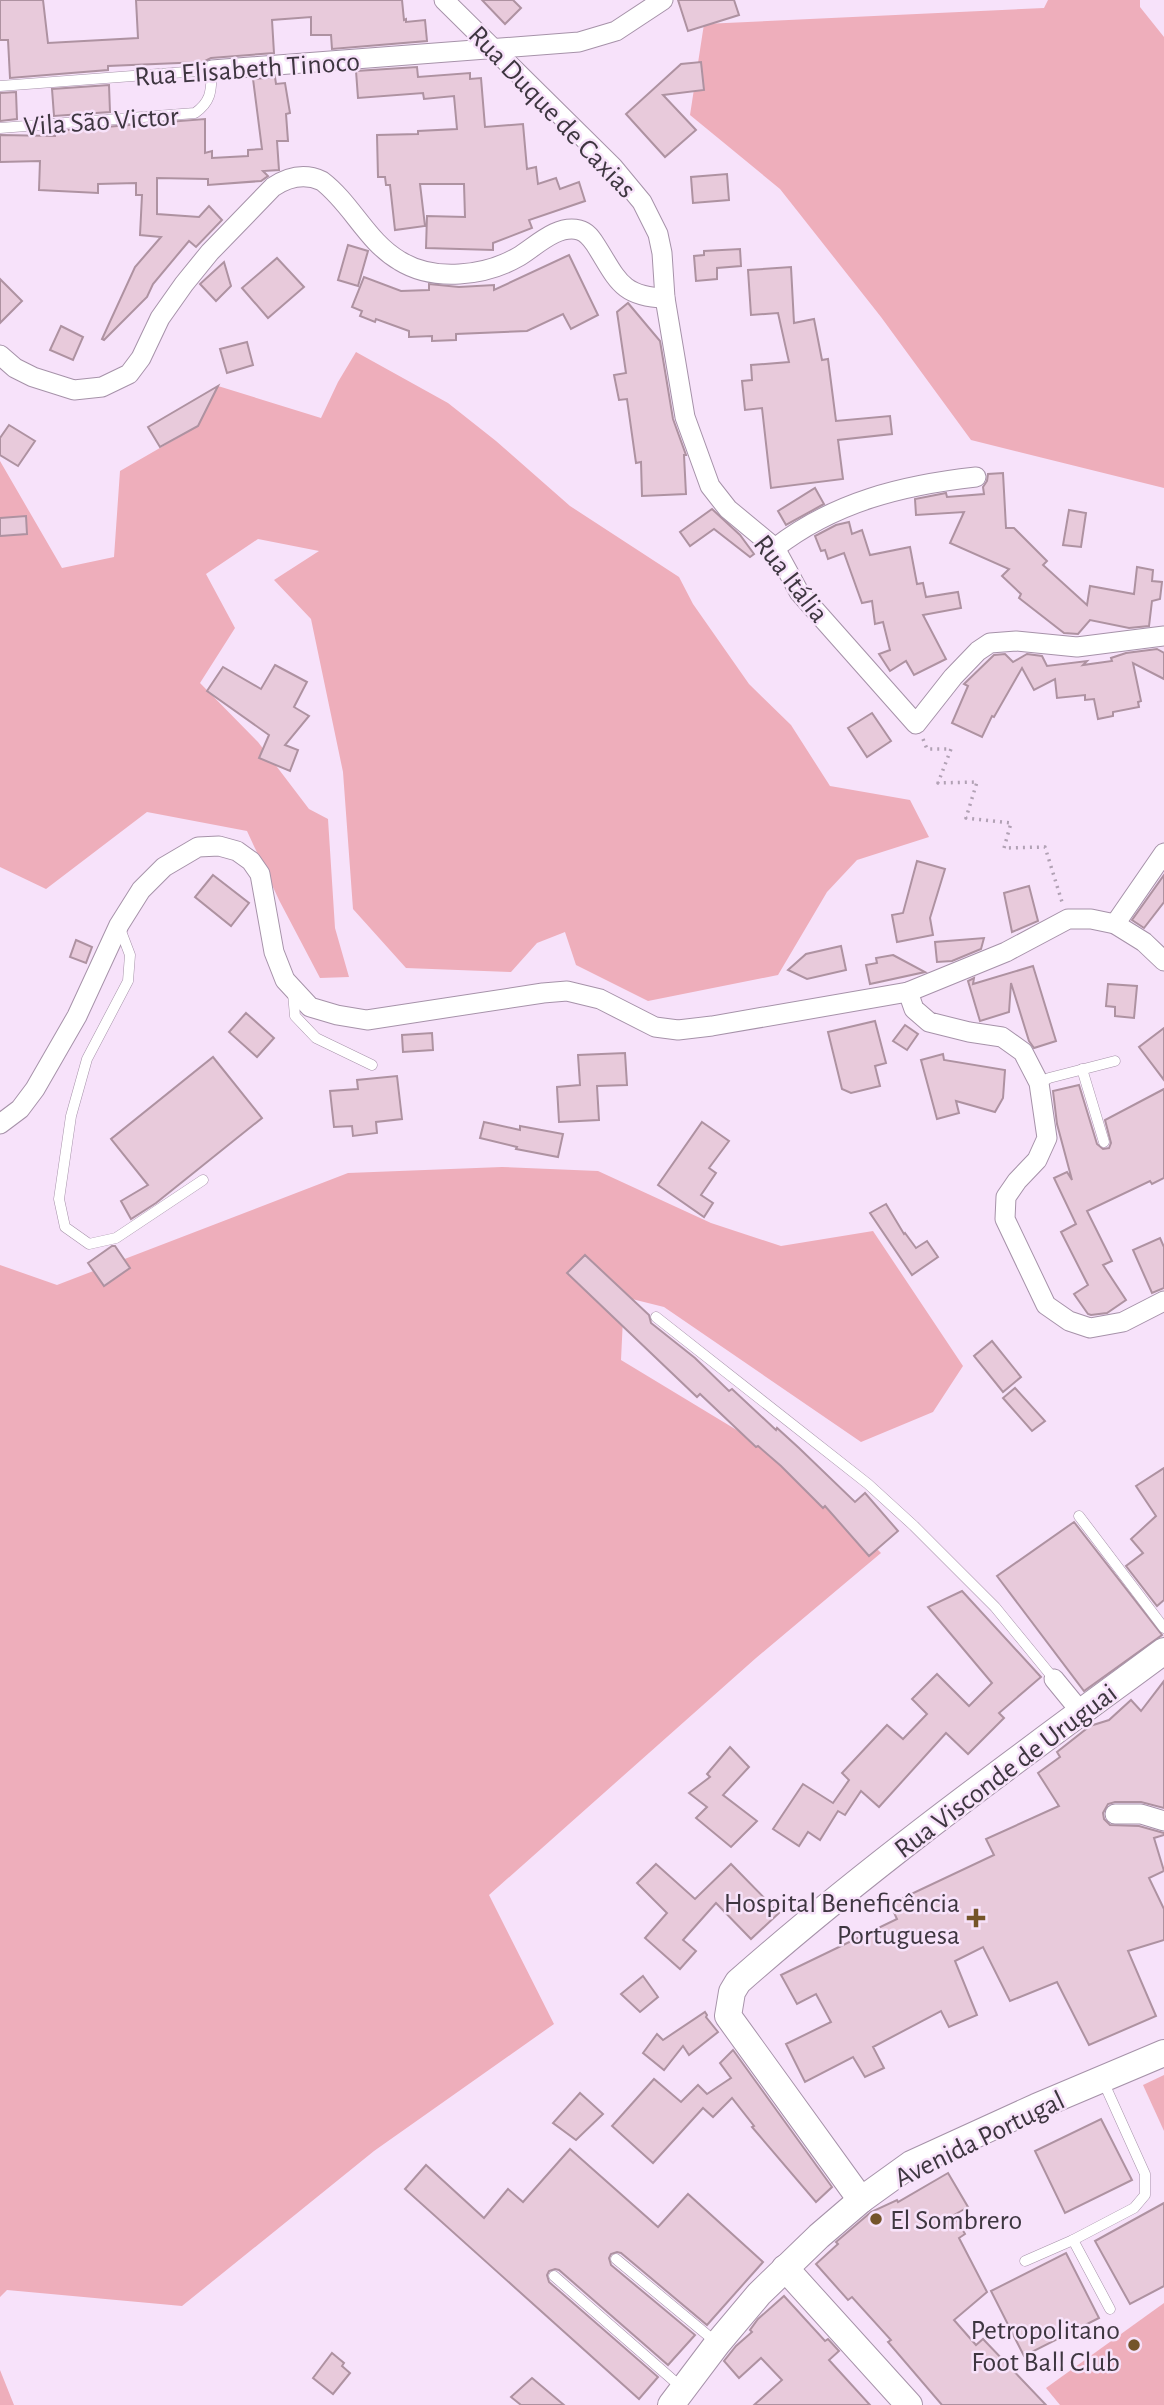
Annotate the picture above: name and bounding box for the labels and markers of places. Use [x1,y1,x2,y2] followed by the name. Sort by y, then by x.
[724,1890,960,1950] place label: Hospital Beneficência Portuguesa
[966,1908,986,1928] marker: Hospital Beneficência Portuguesa
[890,2207,1022,2235] place label: El Sombrero
[868,2211,884,2227] marker: El Sombrero
[971,2317,1120,2377] place label: Petropolitano Foot Ball Club
[1126,2337,1142,2353] marker: Petropolitano Foot Ball Club

